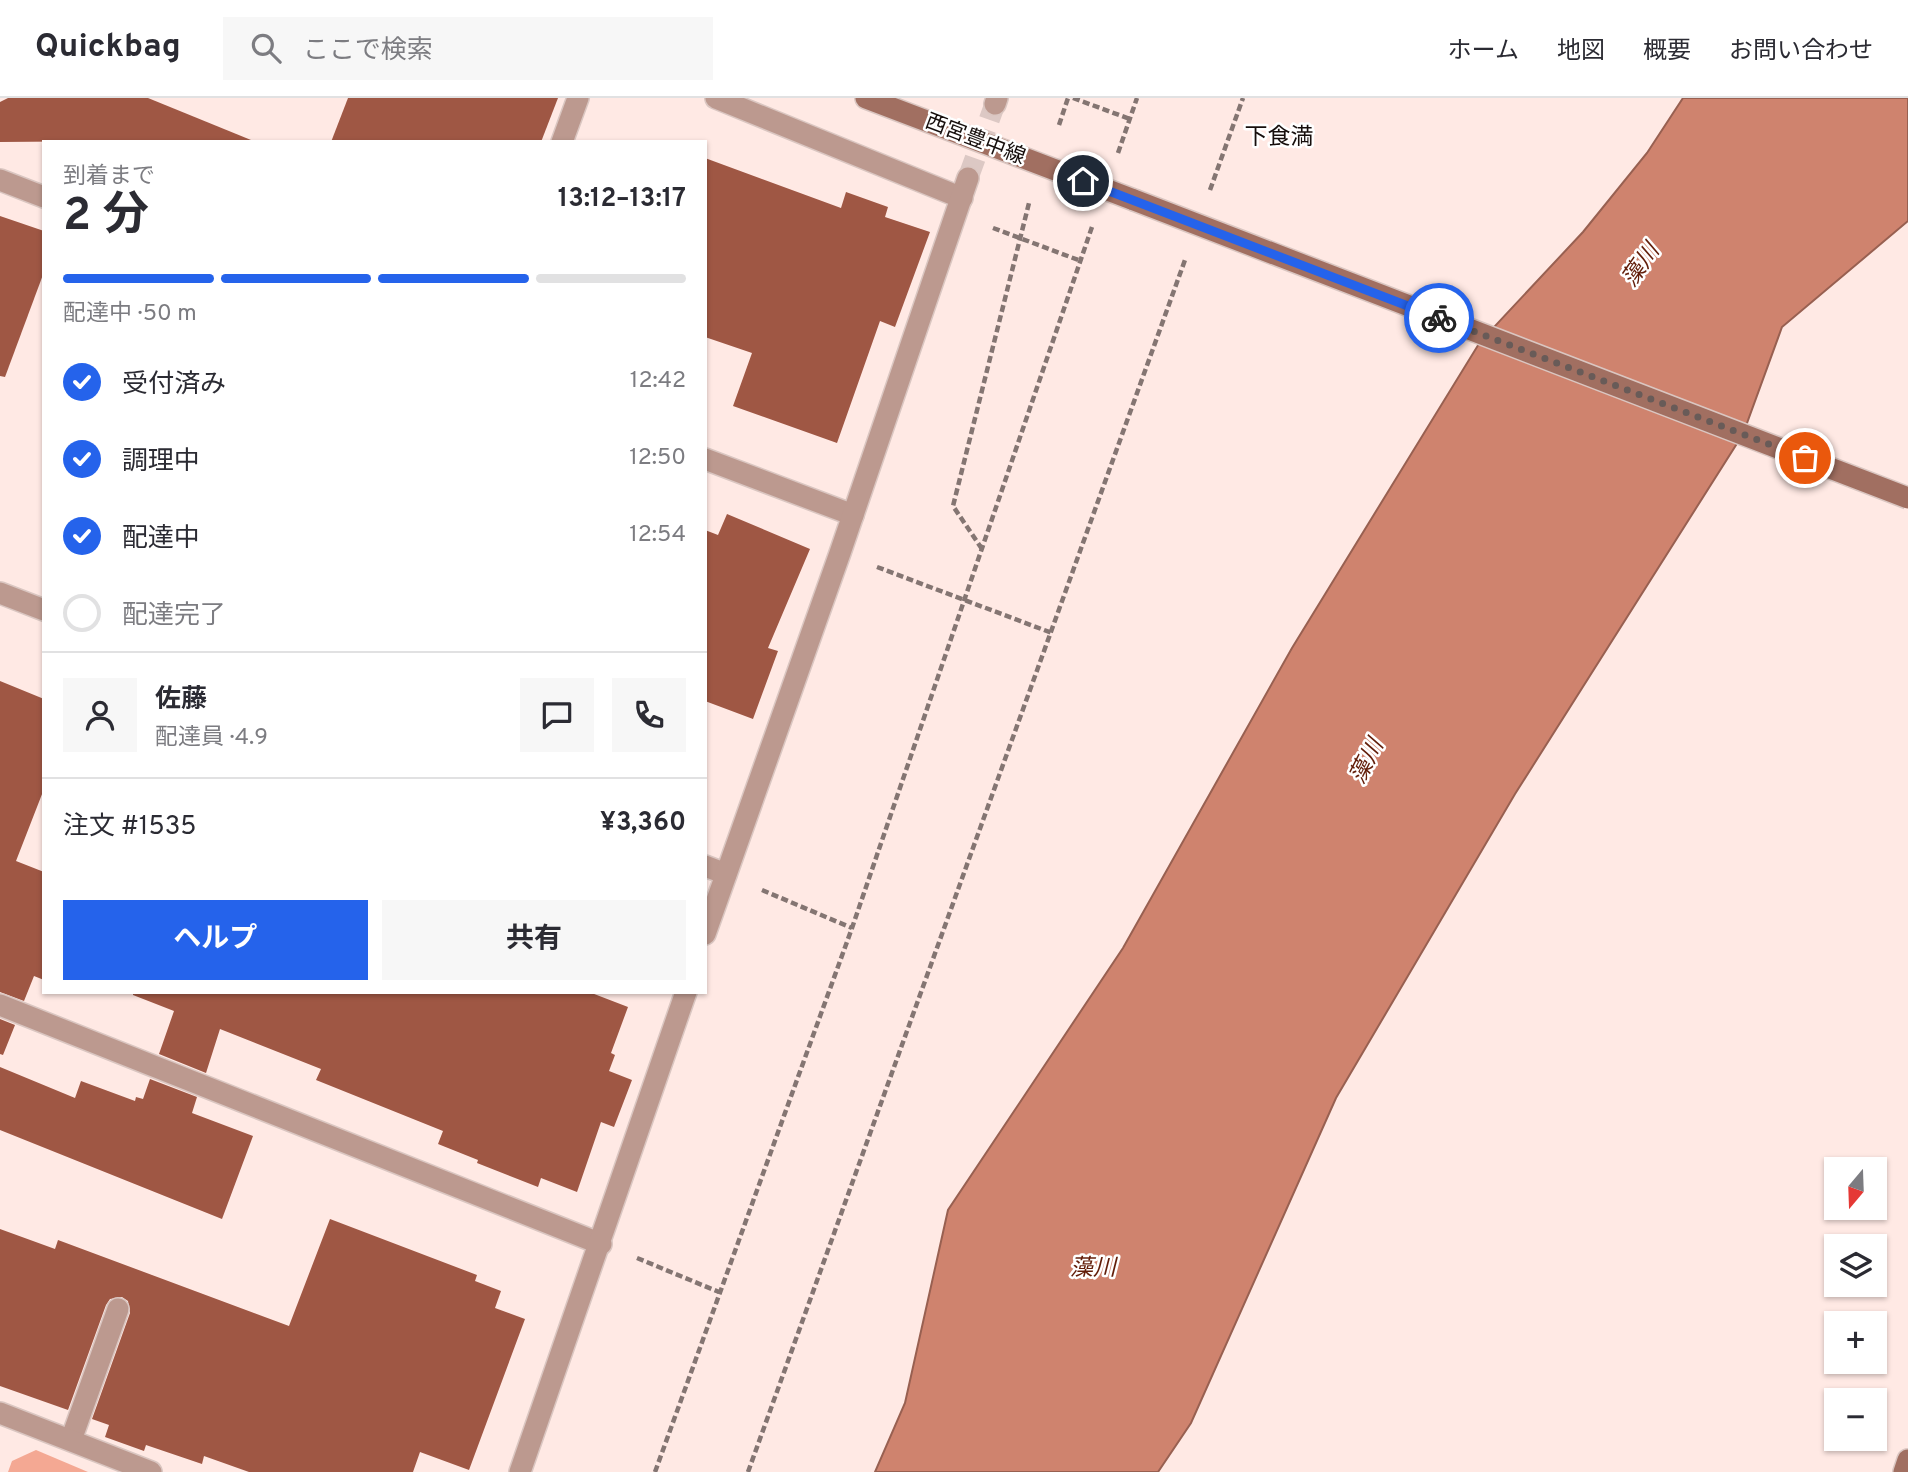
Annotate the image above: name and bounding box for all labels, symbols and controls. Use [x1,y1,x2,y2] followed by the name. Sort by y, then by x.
[223,17,713,80] search box
[35,27,181,69] text: Quickbag
[247,29,285,67] icon: search
[303,35,433,68] text: ここで検索
[1448,37,1519,67] text: ホーム
[1557,37,1605,67] text: 地図
[1643,37,1691,67] text: 概要
[1729,37,1873,67] text: お問い合わせ
[921,109,1029,171] street label: 西宮豊中線
[1245,124,1314,153] district label: 下食満
[1053,151,1113,211] pin
[1064,162,1102,200] icon: home
[63,163,155,192] text: 到着まで
[558,183,686,216] text: 13:12–13:17
[63,188,149,247] text: 2 分
[1617,236,1669,293] water label: 藻川
[1404,283,1474,353] courier
[1420,299,1458,337] icon: bike
[63,300,197,329] text: 配達中 · 50 m
[63,363,101,401] icon: check
[630,367,686,396] text: 12:42
[122,369,226,402] text: 受付済み
[1775,428,1835,488] pin
[1786,439,1824,477] icon: bag
[63,440,101,478] icon: check
[629,444,686,473] text: 12:50
[122,446,200,479] text: 調理中
[63,517,101,555] icon: check
[629,521,686,550] text: 12:54
[122,523,200,556] text: 配達中
[122,600,226,633] text: 配達完了
[63,678,137,752] button: person
[520,678,594,752] button: chat
[612,678,686,752] button: phone
[155,684,207,717] text: 佐藤
[155,724,268,753] text: 配達員 · 4.9
[1345,732,1393,789] water label: 藻川
[600,807,686,840] text: ¥3,360
[63,811,197,844] text: 注文 #1535
[63,900,368,980] button: ヘルプ
[382,900,686,980] button: 共有
[1824,1157,1886,1220] north arrow
[1824,1157,1887,1451] map controls
[1824,1234,1887,1297] button: layers
[1070,1255,1119,1284] water label: 藻川
[1824,1311,1887,1374] button: +
[1824,1388,1887,1451] button: −

